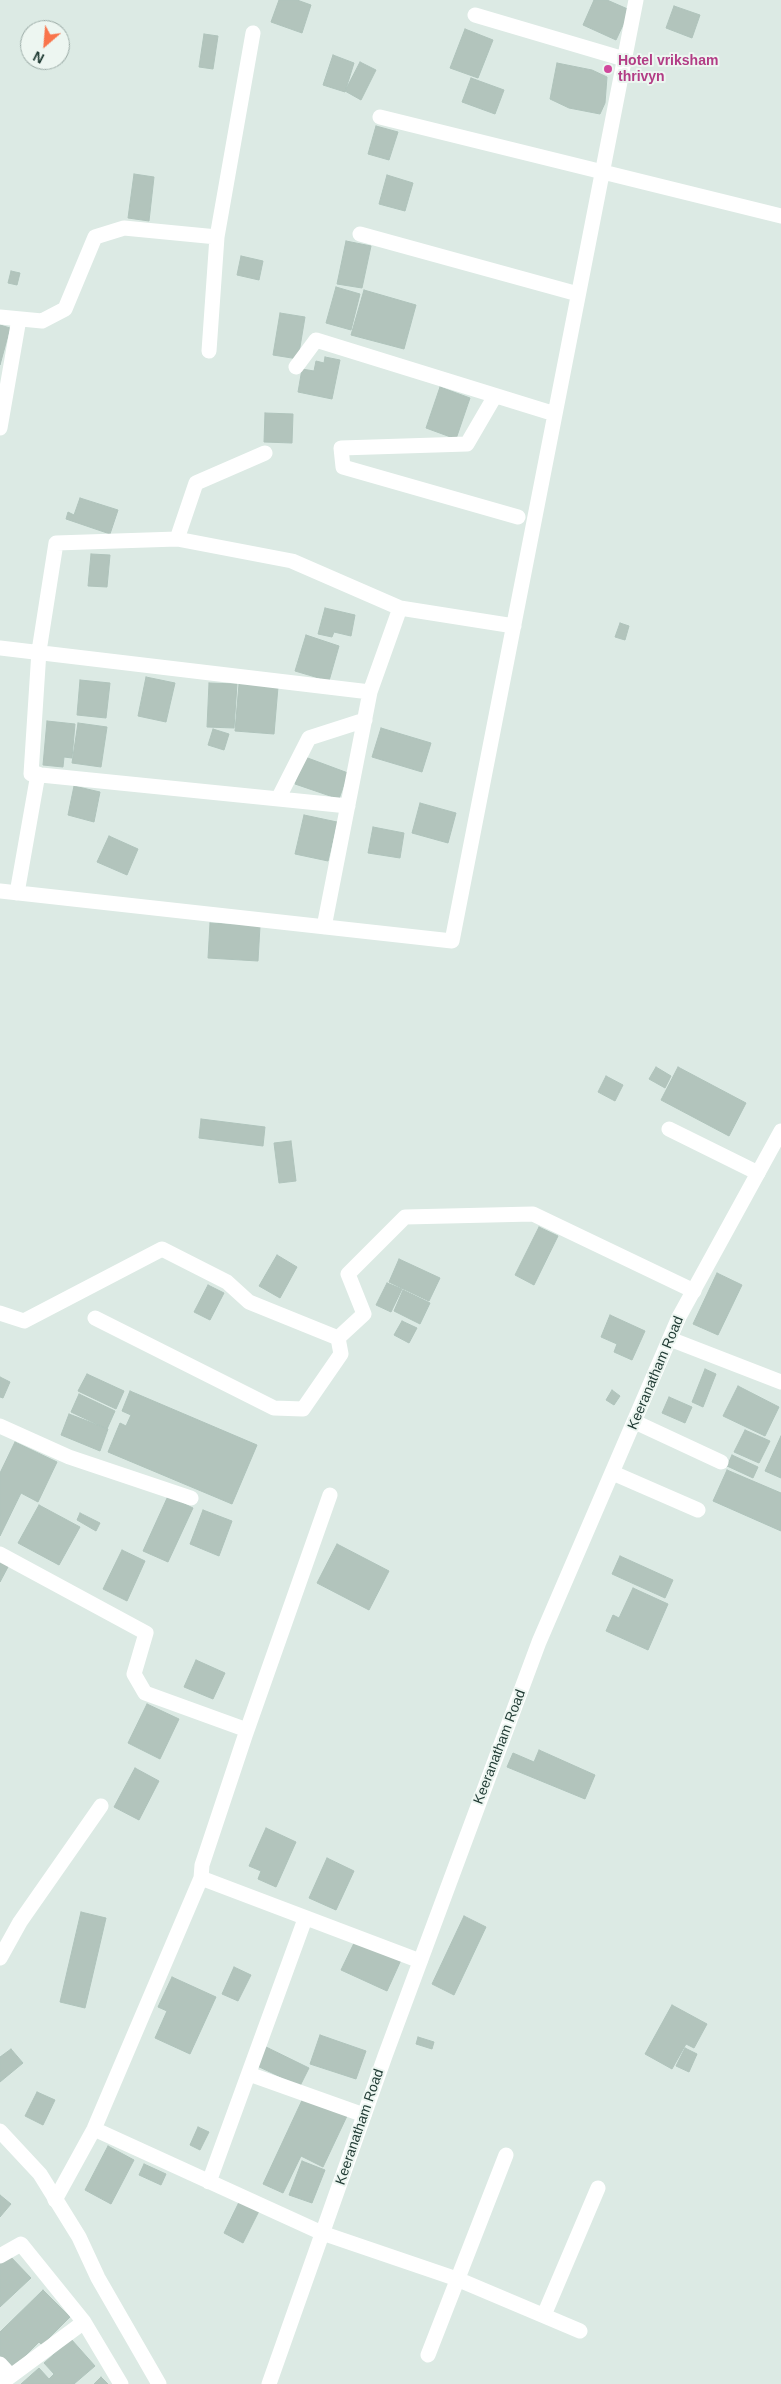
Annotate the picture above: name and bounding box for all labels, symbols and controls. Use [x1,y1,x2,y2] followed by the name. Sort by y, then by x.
[20,20,70,70] north arrow
[31,48,47,67] text: N
[618,53,718,85] place label: Hotel vriksham thrivyn
[602,63,614,75] marker: Hotel vriksham thrivyn
[625,1314,687,1432] street label: Keeranatham Road
[470,1687,530,1807] street label: Keeranatham Road
[332,2067,388,2187] street label: Keeranatham Road

